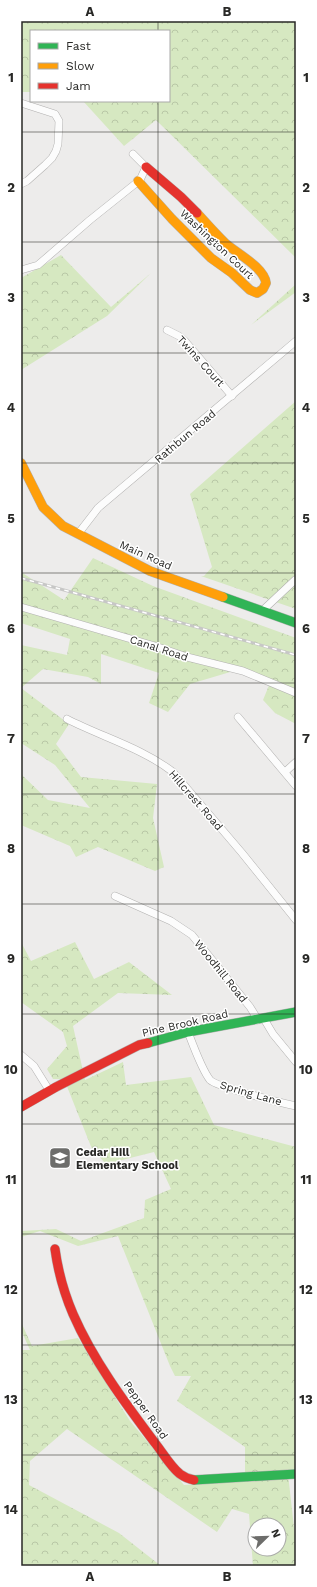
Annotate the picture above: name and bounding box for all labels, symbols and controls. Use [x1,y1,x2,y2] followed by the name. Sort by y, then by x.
[86,4,95,19] text: A
[223,4,232,19] text: B
[30,30,170,102] legend
[66,39,91,53] text: Fast
[66,59,94,73] text: Slow
[8,70,14,85] text: 1
[303,70,309,85] text: 1
[66,79,91,93] text: Jam
[7,180,15,195] text: 2
[302,180,310,195] text: 2
[177,207,256,282] street label: Washington Court
[7,290,15,305] text: 3
[302,290,310,305] text: 3
[174,333,227,390] street label: Twins Court
[7,400,16,415] text: 4
[302,400,311,415] text: 4
[152,407,219,466] street label: Rathbun Road
[7,511,15,526] text: 5
[302,511,310,526] text: 5
[118,538,174,573] street label: Main Road
[7,621,15,636] text: 6
[302,621,310,636] text: 6
[128,633,190,664] street label: Canal Road
[7,731,15,746] text: 7
[302,731,310,746] text: 7
[166,768,225,833] street label: Hillcrest Road
[7,841,15,856] text: 8
[302,841,310,856] text: 8
[191,937,250,1005] street label: Woodhill Road
[7,951,15,966] text: 9
[302,951,310,966] text: 9
[141,1007,229,1040] street label: Pine Brook Road
[4,1062,18,1077] text: 10
[299,1062,313,1077] text: 10
[218,1078,283,1109] street label: Spring Lane
[47,1145,73,1171] school or university icon: Cedar Hill Elementary School
[76,1146,179,1172] place label: Cedar Hill Elementary School
[5,1172,17,1187] text: 11
[300,1172,312,1187] text: 11
[4,1282,18,1297] text: 12
[299,1282,313,1297] text: 12
[121,1379,170,1442] street label: Pepper Road
[4,1392,18,1407] text: 13
[299,1392,313,1407] text: 13
[4,1502,19,1517] text: 14
[299,1502,314,1517] text: 14
[247,1517,287,1557] north arrow
[268,1527,283,1540] text: N
[86,1569,95,1584] text: A
[223,1569,232,1584] text: B

